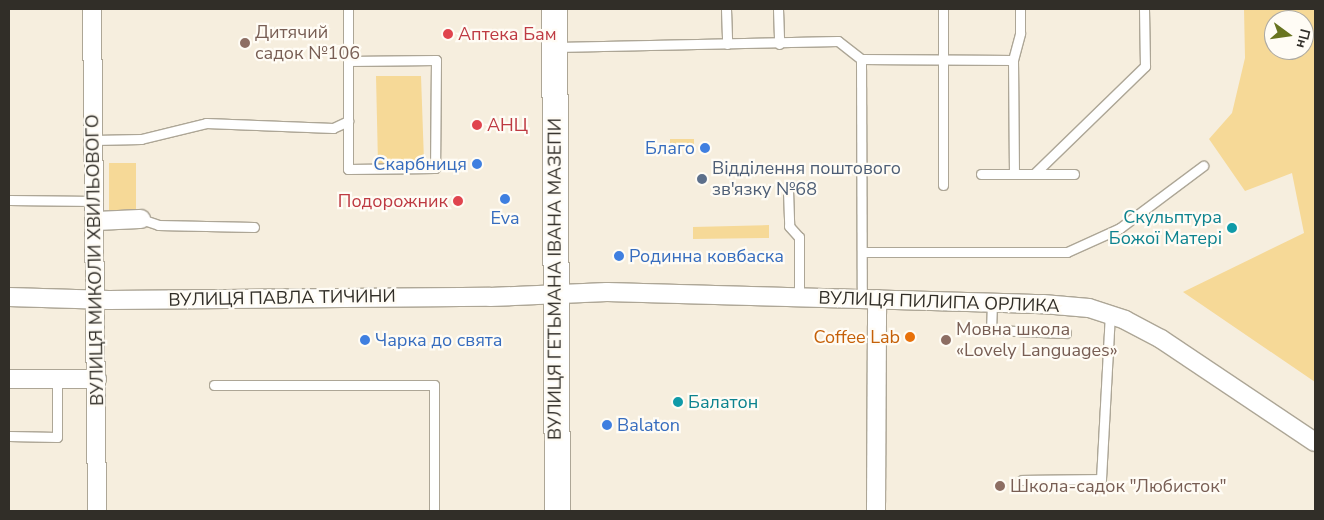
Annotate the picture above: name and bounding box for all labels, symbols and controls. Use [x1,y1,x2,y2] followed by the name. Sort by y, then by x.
[1264,10,1314,60] north arrow
[255,22,360,64] place label: Дитячий садок №106
[458,23,557,45] place label: Аптека Бам
[1292,27,1315,50] text: Пн
[442,28,454,40] marker: Аптека Бам
[239,37,251,49] marker: Дитячий садок №106
[82,114,108,406] street label: ВУЛИЦЯ МИКОЛИ ХВИЛЬОВОГО
[487,114,528,136] place label: АНЦ
[544,118,566,440] street label: ВУЛИЦЯ ГЕТЬМАНА ІВАНА МАЗЕПИ
[471,119,483,131] marker: АНЦ
[645,137,695,159] place label: Благо
[699,142,711,154] marker: Благо
[373,153,467,175] place label: Скарбниця
[471,158,483,170] marker: Скарбниця
[712,158,901,200] place label: Відділення поштового зв'язку №68
[696,173,708,185] marker: Відділення поштового зв'язку №68
[338,190,448,212] place label: Подорожник
[499,193,511,205] marker: Eva
[452,195,464,207] marker: Подорожник
[491,207,519,229] place label: Eva
[1109,207,1222,250] place label: Скульптура Божої Матері
[1226,222,1238,234] marker: Скульптура Божої Матері
[629,245,784,267] place label: Родинна ковбаска
[613,250,625,262] marker: Родинна ковбаска
[168,285,396,311] street label: ВУЛИЦЯ ПАВЛА ТИЧИНИ
[818,287,1060,317] street label: ВУЛИЦЯ ПИЛИПА ОРЛИКА
[956,319,1118,362] place label: Мовна школа «Lovely Languages»
[814,326,900,348] place label: Coffee Lab
[375,329,503,351] place label: Чарка до свята
[904,331,916,343] marker: Coffee Lab
[359,334,371,346] marker: Чарка до свята
[940,334,952,346] marker: Мовна школа «Lovely Languages»
[688,391,758,413] place label: Балатон
[672,396,684,408] marker: Балатон
[617,414,680,436] place label: Balaton
[601,419,613,431] marker: Balaton
[1010,475,1227,497] place label: Школа-садок "Любисток"
[994,480,1006,492] marker: Школа-садок "Любисток"

